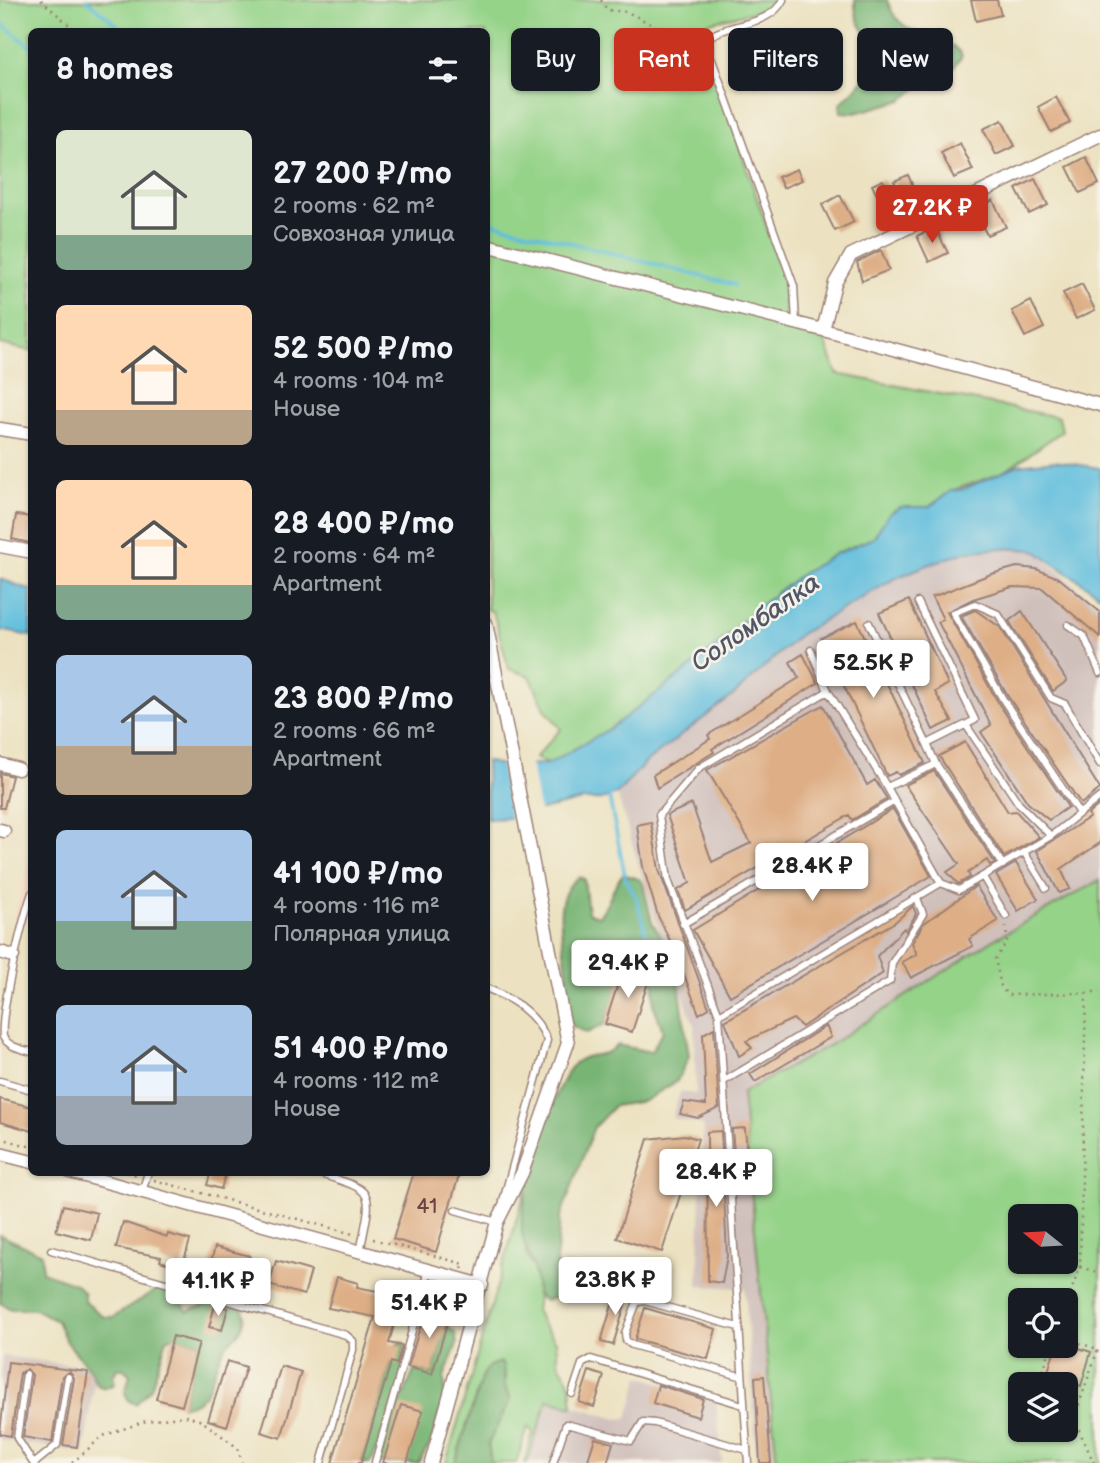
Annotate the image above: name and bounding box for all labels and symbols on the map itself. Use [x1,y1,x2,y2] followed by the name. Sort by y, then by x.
[867,186,997,245] pin: 27.2K ₽
[685,567,826,679] water label: Соломбалка
[808,640,938,700] pin: 52.5K ₽
[747,844,877,903] pin: 28.4K ₽
[563,940,693,1000] pin: 29.4K ₽
[651,1150,781,1209] pin: 28.4K ₽
[417,1194,437,1219] house number: 41
[1008,1204,1078,1274] north arrow
[153,1258,283,1318] pin: 41.1K ₽
[550,1258,680,1317] pin: 23.8K ₽
[364,1280,494,1340] pin: 51.4K ₽

